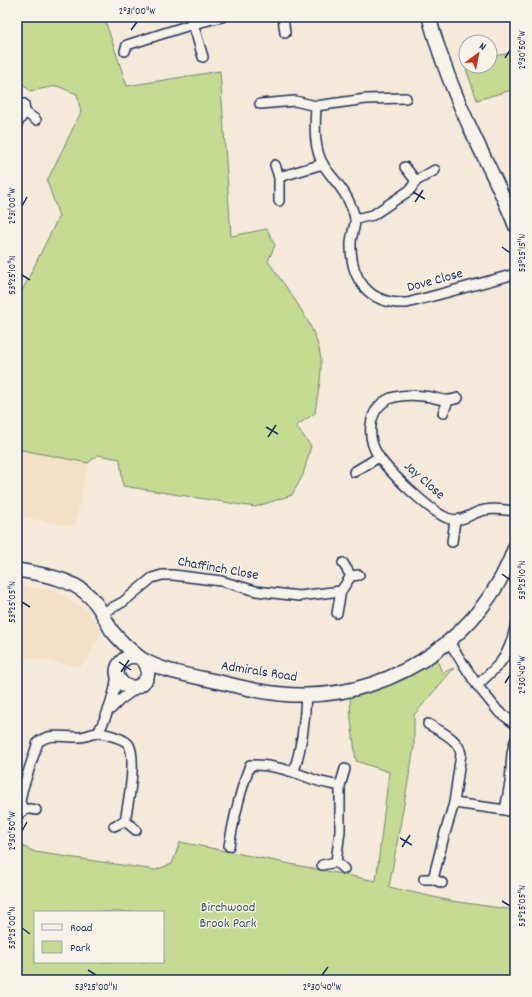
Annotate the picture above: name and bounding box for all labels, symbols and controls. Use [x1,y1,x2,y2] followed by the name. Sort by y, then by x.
[119,5,155,19] text: 2°31'00"W
[516,30,530,69] text: 2°30'50"W
[458,34,498,74] north arrow
[476,39,489,56] text: N
[6,188,20,224] text: 2°31'00"W
[516,234,530,272] text: 53°25'15"N
[6,255,20,295] text: 53°25'10"N
[405,264,465,298] street label: Dove Close
[399,457,449,505] street label: Jay Close
[176,552,260,586] street label: Chaffinch Close
[516,560,530,600] text: 53°25'10"N
[6,581,20,623] text: 53°25'05"N
[220,656,298,688] street label: Admirals Road
[516,656,530,694] text: 2°30'40"W
[6,811,20,850] text: 2°30'50"W
[516,885,530,927] text: 53°25'05"N
[199,898,257,934] park label: Birchwood Brook Park
[6,907,20,949] text: 53°25'00"N
[34,911,164,963] legend
[70,920,92,937] text: Road
[70,940,91,957] text: Park
[75,981,117,995] text: 53°25'00"N
[303,981,341,995] text: 2°30'40"W

